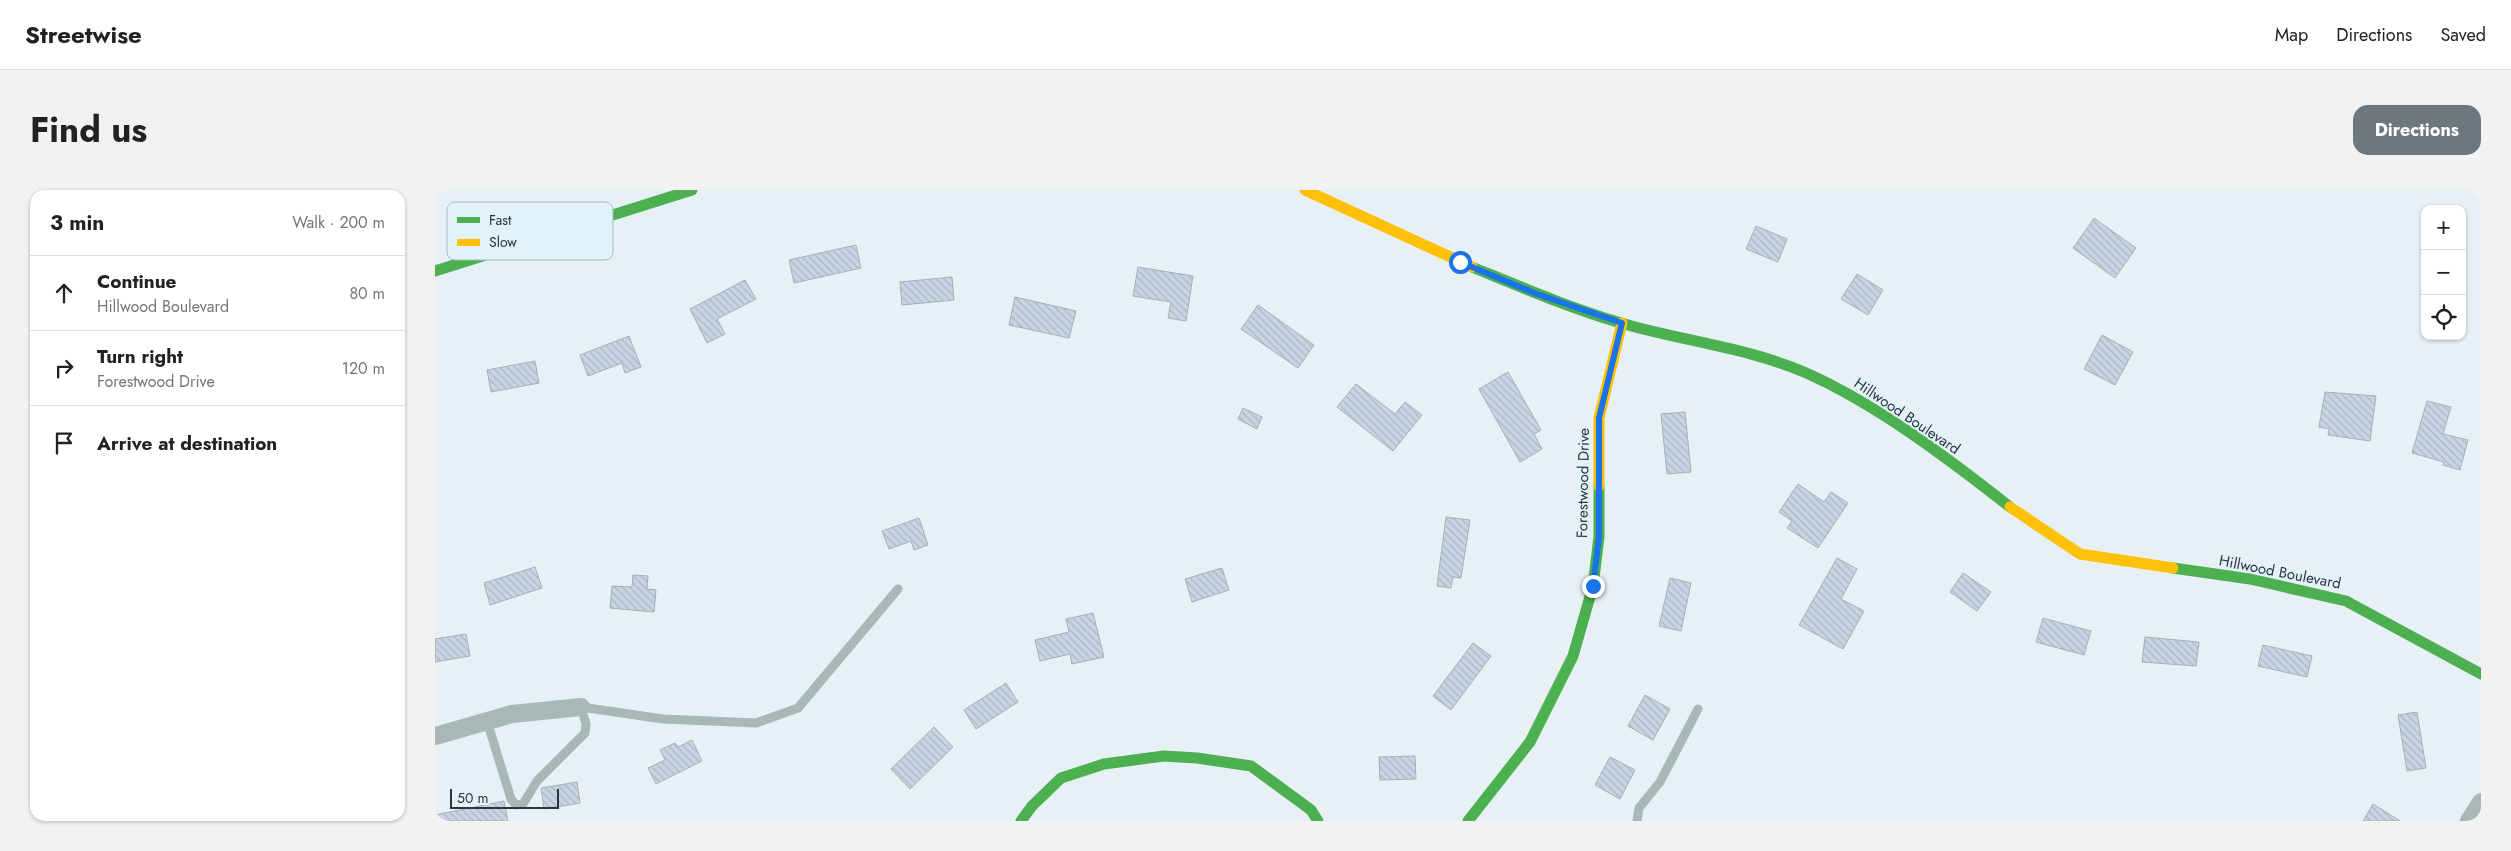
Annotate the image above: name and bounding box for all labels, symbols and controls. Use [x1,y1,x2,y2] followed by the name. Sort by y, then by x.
[25,17,142,52] text: Streetwise
[2275,22,2308,48] text: Map
[2336,22,2412,48] text: Directions
[2440,22,2486,48] text: Saved
[30,105,147,155] text: Find us
[2353,105,2481,155] button: Directions
[447,202,613,260] legend
[2421,205,2466,340] map controls
[2421,205,2466,250] button: +
[50,208,104,238] text: 3 min
[489,210,512,230] text: Fast
[292,211,385,234] text: Walk · 200 m
[489,232,517,252] text: Slow
[2421,250,2466,295] button: −
[1449,251,1472,274] route start
[97,268,176,295] text: Continue
[50,279,78,307] icon: ahead
[349,282,385,305] text: 80 m
[97,295,229,318] text: Hillwood Boulevard
[2421,295,2466,340] button: locate
[97,343,183,370] text: Turn right
[50,354,78,382] icon: right
[342,357,385,380] text: 120 m
[97,370,215,393] text: Forestwood Drive
[1850,372,1964,460] street label: Hillwood Boulevard
[1571,427,1595,538] street label: Forestwood Drive
[50,429,78,457] icon: arrive
[97,430,277,457] text: Arrive at destination
[2217,549,2343,595] street label: Hillwood Boulevard
[1582,575,1605,598] route end
[450,786,559,809] scale bar
[457,788,488,808] text: 50 m

